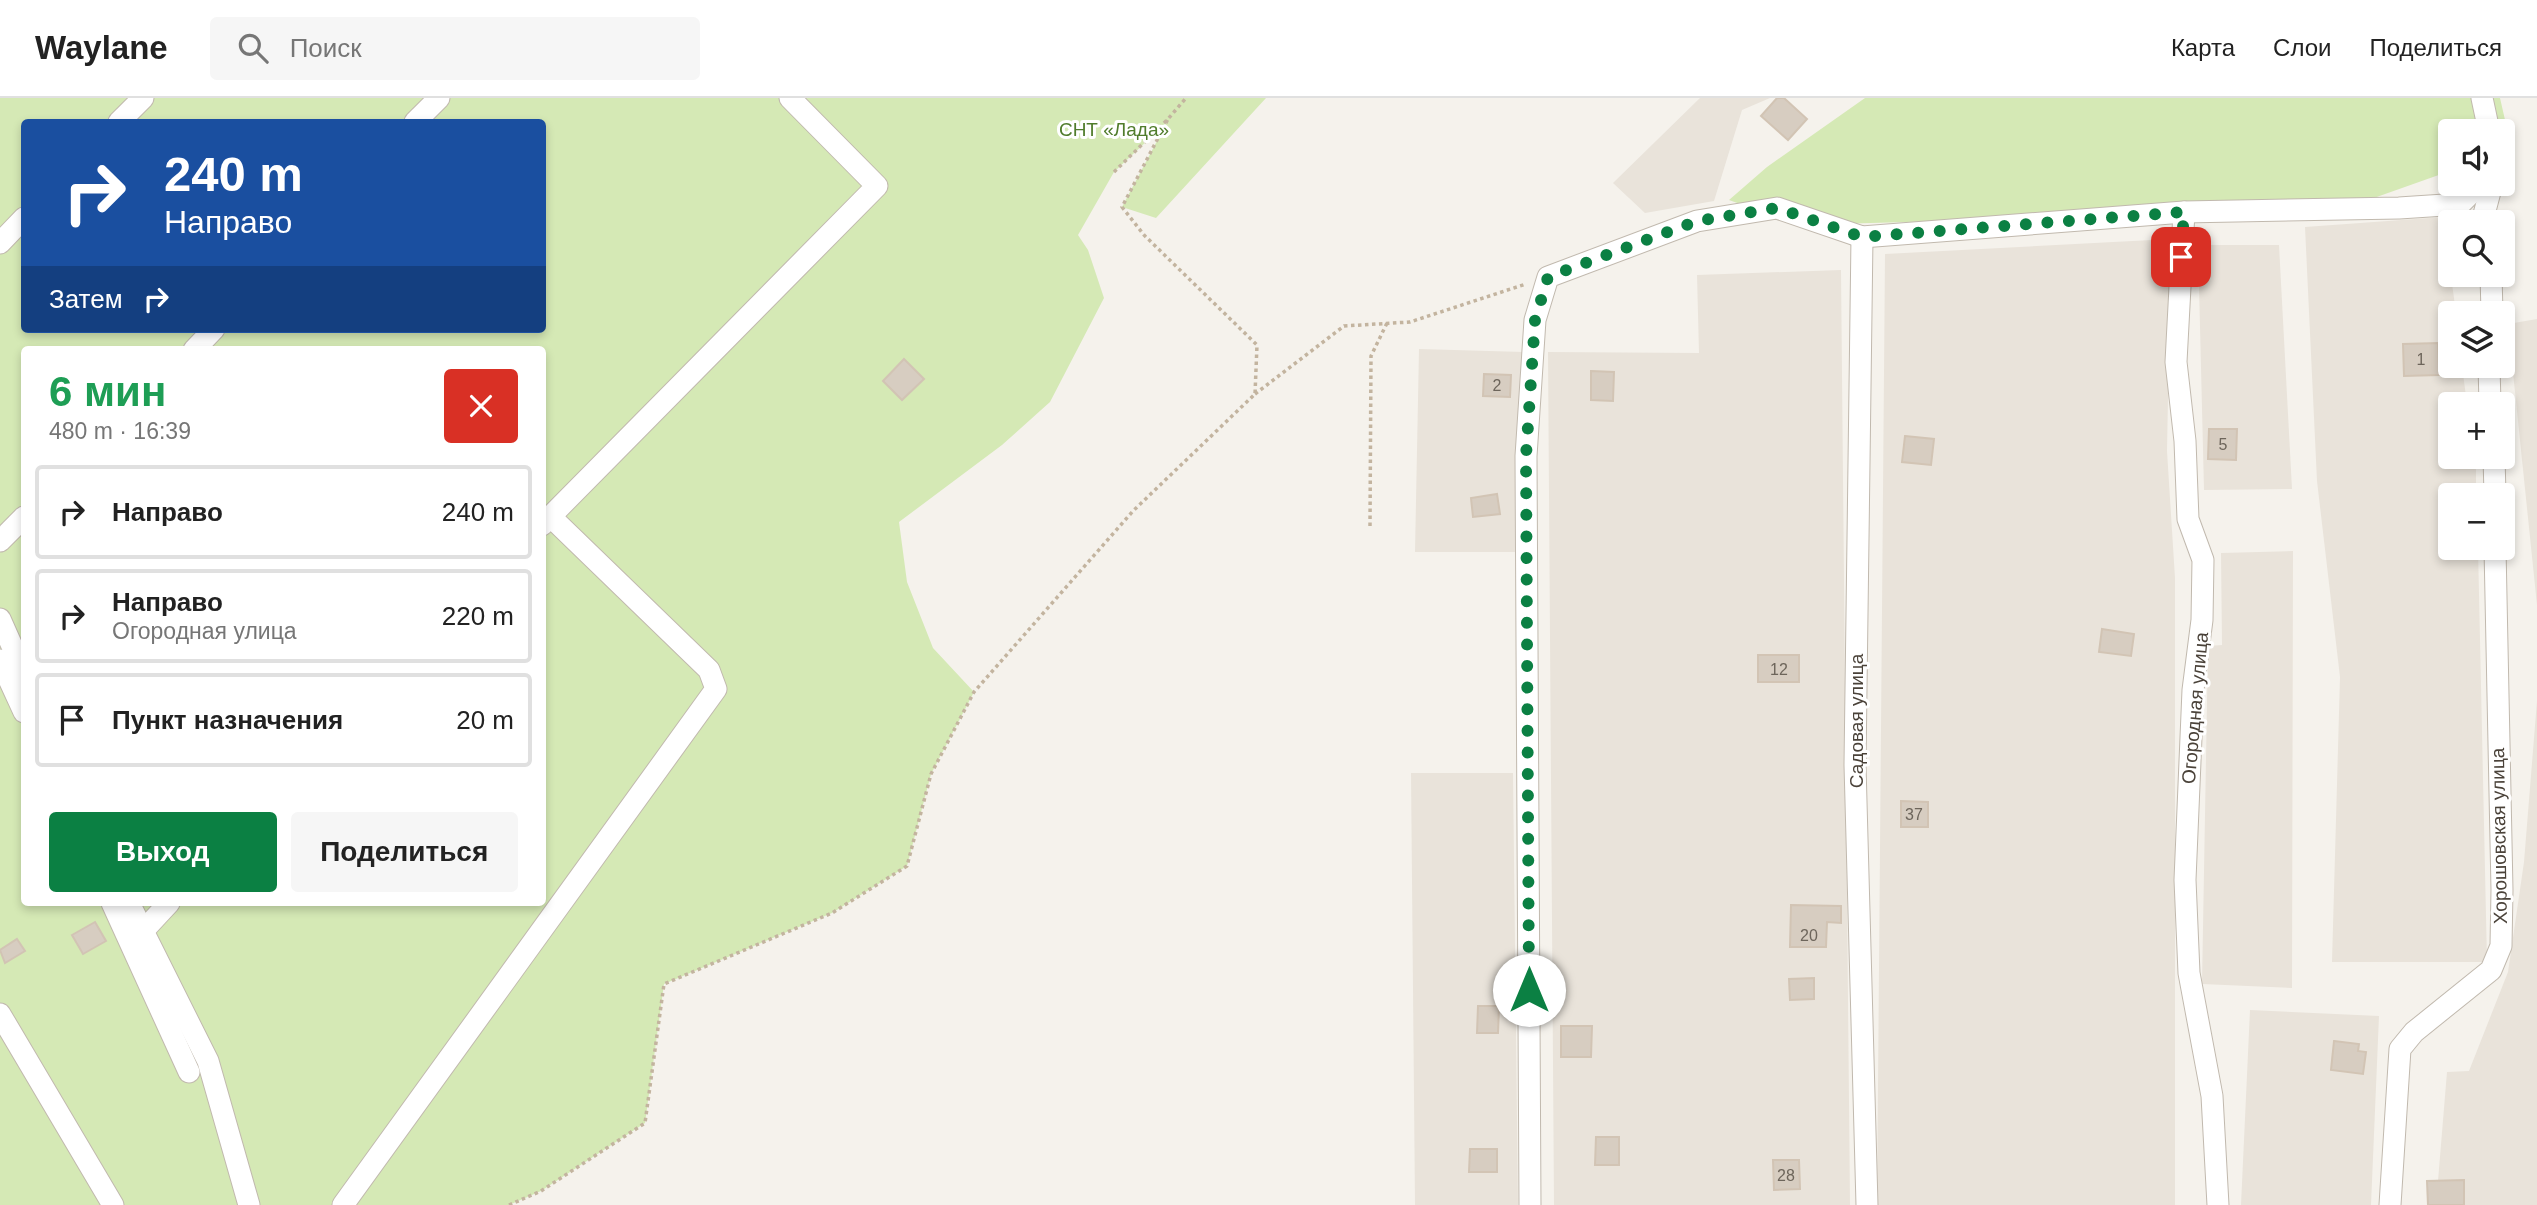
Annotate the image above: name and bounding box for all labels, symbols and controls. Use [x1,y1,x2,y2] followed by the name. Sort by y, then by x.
[210,17,700,80] search box
[35,29,168,66] text: Waylane
[234,29,272,67] icon: search
[290,33,362,63] text: Поиск
[2171,34,2235,61] text: Карта
[2273,34,2331,61] text: Слои
[2369,34,2502,61] text: Поделиться
[1059,119,1169,140] park label: СНТ «Лада»
[2438,119,2515,560] map controls
[2438,119,2515,196] button: sound
[49,147,140,238] icon: right
[164,147,303,201] text: 240 m
[164,204,292,240] text: Направо
[2438,210,2515,287] button: search
[2151,227,2211,287] pin
[2162,238,2200,276] icon: arrive
[137,280,175,318] icon: right
[49,284,123,314] text: Затем
[2438,301,2515,378] button: layers
[2417,351,2426,368] house number: 1
[49,368,166,415] text: 6 мин
[444,369,518,443] button: close
[1493,377,1502,394] house number: 2
[2438,392,2515,469] button: +
[49,418,191,444] text: 480 m · 16:39
[2219,436,2228,453] house number: 5
[2438,483,2515,560] button: −
[53,493,91,531] icon: right
[112,497,223,527] text: Направо
[442,497,514,527] text: 240 m
[112,587,223,617] text: Направо
[53,597,91,635] icon: right
[442,601,514,631] text: 220 m
[112,618,297,644] text: Огородная улица
[2178,631,2212,785] street label: Огородная улица
[1846,653,1867,788] street label: Садовая улица
[1770,661,1788,678] house number: 12
[53,701,91,739] icon: arrive
[112,705,343,735] text: Пункт назначения
[456,705,514,735] text: 20 m
[2487,747,2511,924] street label: Хорошовская улица
[1905,806,1923,823] house number: 37
[49,812,277,892] button: Выход
[291,812,518,892] button: Поделиться
[1800,927,1818,944] house number: 20
[1492,953,1566,1027] position arrow
[1777,1167,1795,1184] house number: 28

